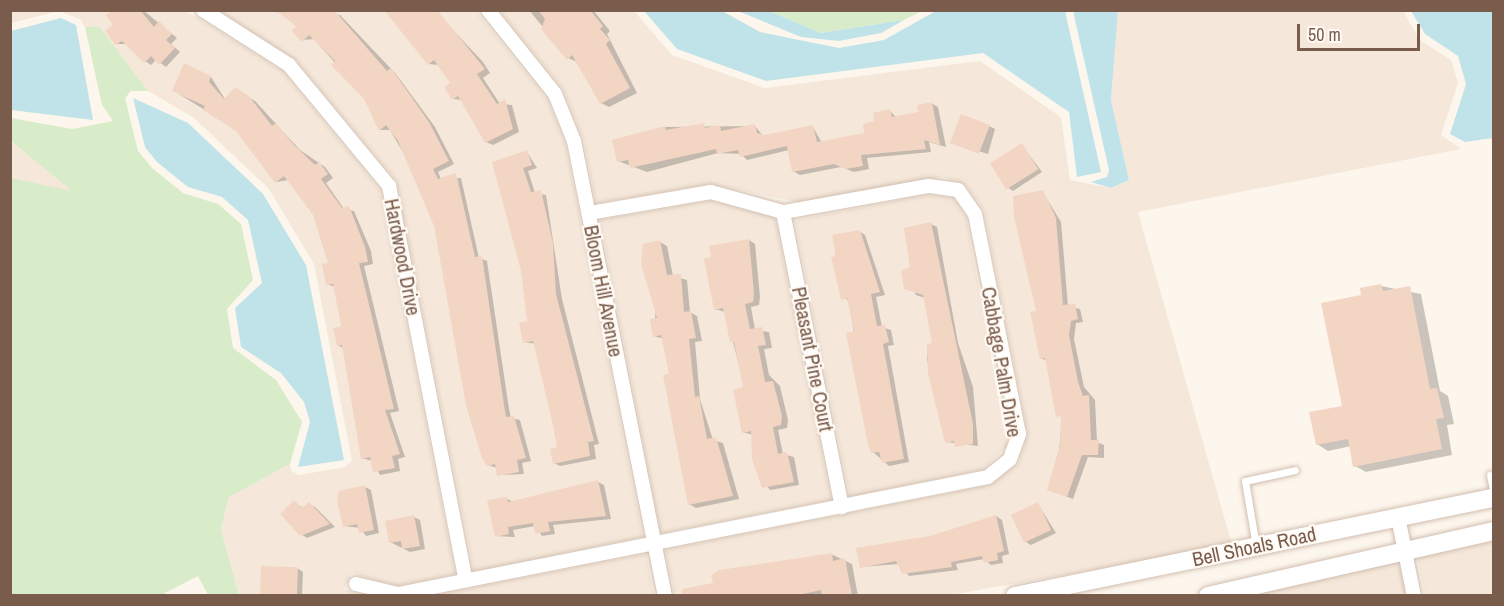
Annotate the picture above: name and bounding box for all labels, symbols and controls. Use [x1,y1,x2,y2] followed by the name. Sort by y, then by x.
[1300,12,1423,50] scale bar
[1308,22,1341,47] text: 50 m
[380,197,426,317] street label: Hardwood Drive
[579,223,629,359] street label: Bloom Hill Avenue
[787,285,839,433] street label: Pleasant Pine Court
[977,285,1027,439] street label: Cabbage Palm Drive
[1190,521,1318,571] street label: Bell Shoals Road

